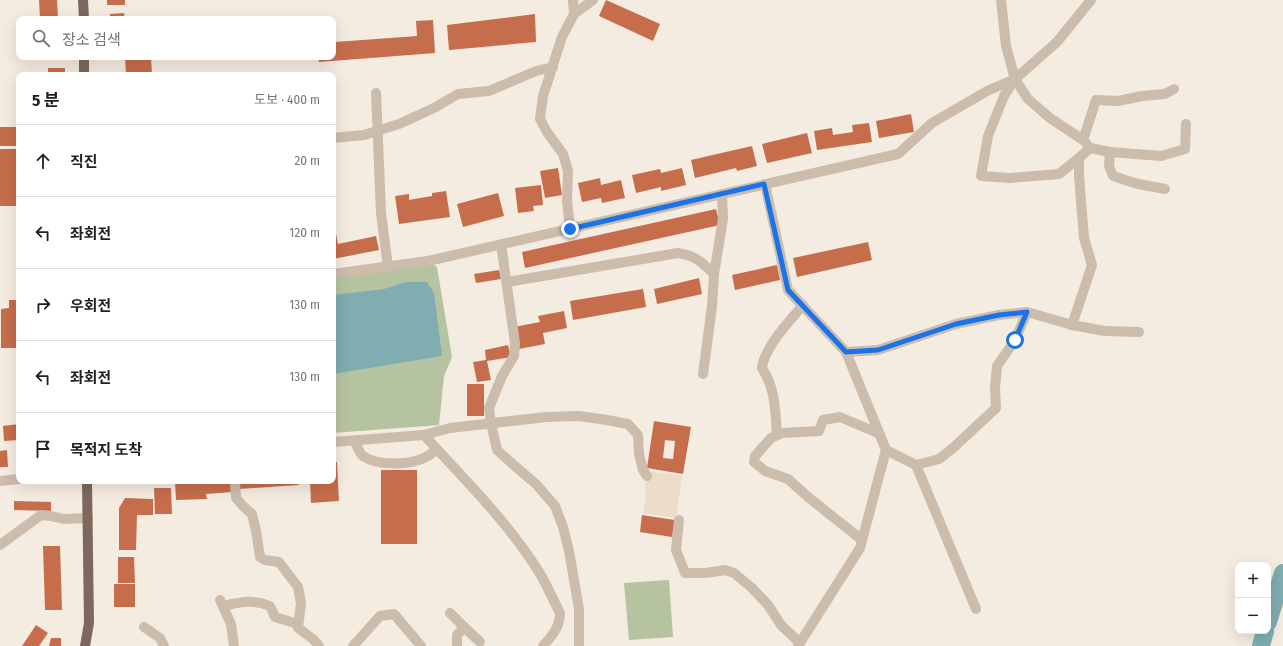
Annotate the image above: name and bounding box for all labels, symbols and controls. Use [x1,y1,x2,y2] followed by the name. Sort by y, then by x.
[16,16,336,60] search box
[30,27,52,49] icon: search
[62,31,121,49] text: 장소 검색
[32,90,60,111] text: 5 분
[254,92,320,107] text: 도보 · 400 m
[32,150,54,172] icon: ahead
[70,153,98,171] text: 직진
[294,153,320,168] text: 20 m
[561,220,579,238] route end
[32,222,54,244] icon: left
[70,225,111,243] text: 좌회전
[289,225,320,240] text: 120 m
[32,294,54,316] icon: right
[70,297,111,315] text: 우회전
[289,297,320,312] text: 130 m
[1006,331,1024,349] route start
[32,366,54,388] icon: left
[70,369,111,387] text: 좌회전
[289,369,320,384] text: 130 m
[32,438,54,460] icon: arrive
[70,441,142,459] text: 목적지 도착
[1235,562,1271,634] map controls
[1235,562,1271,598] button: +
[1235,598,1271,634] button: −

